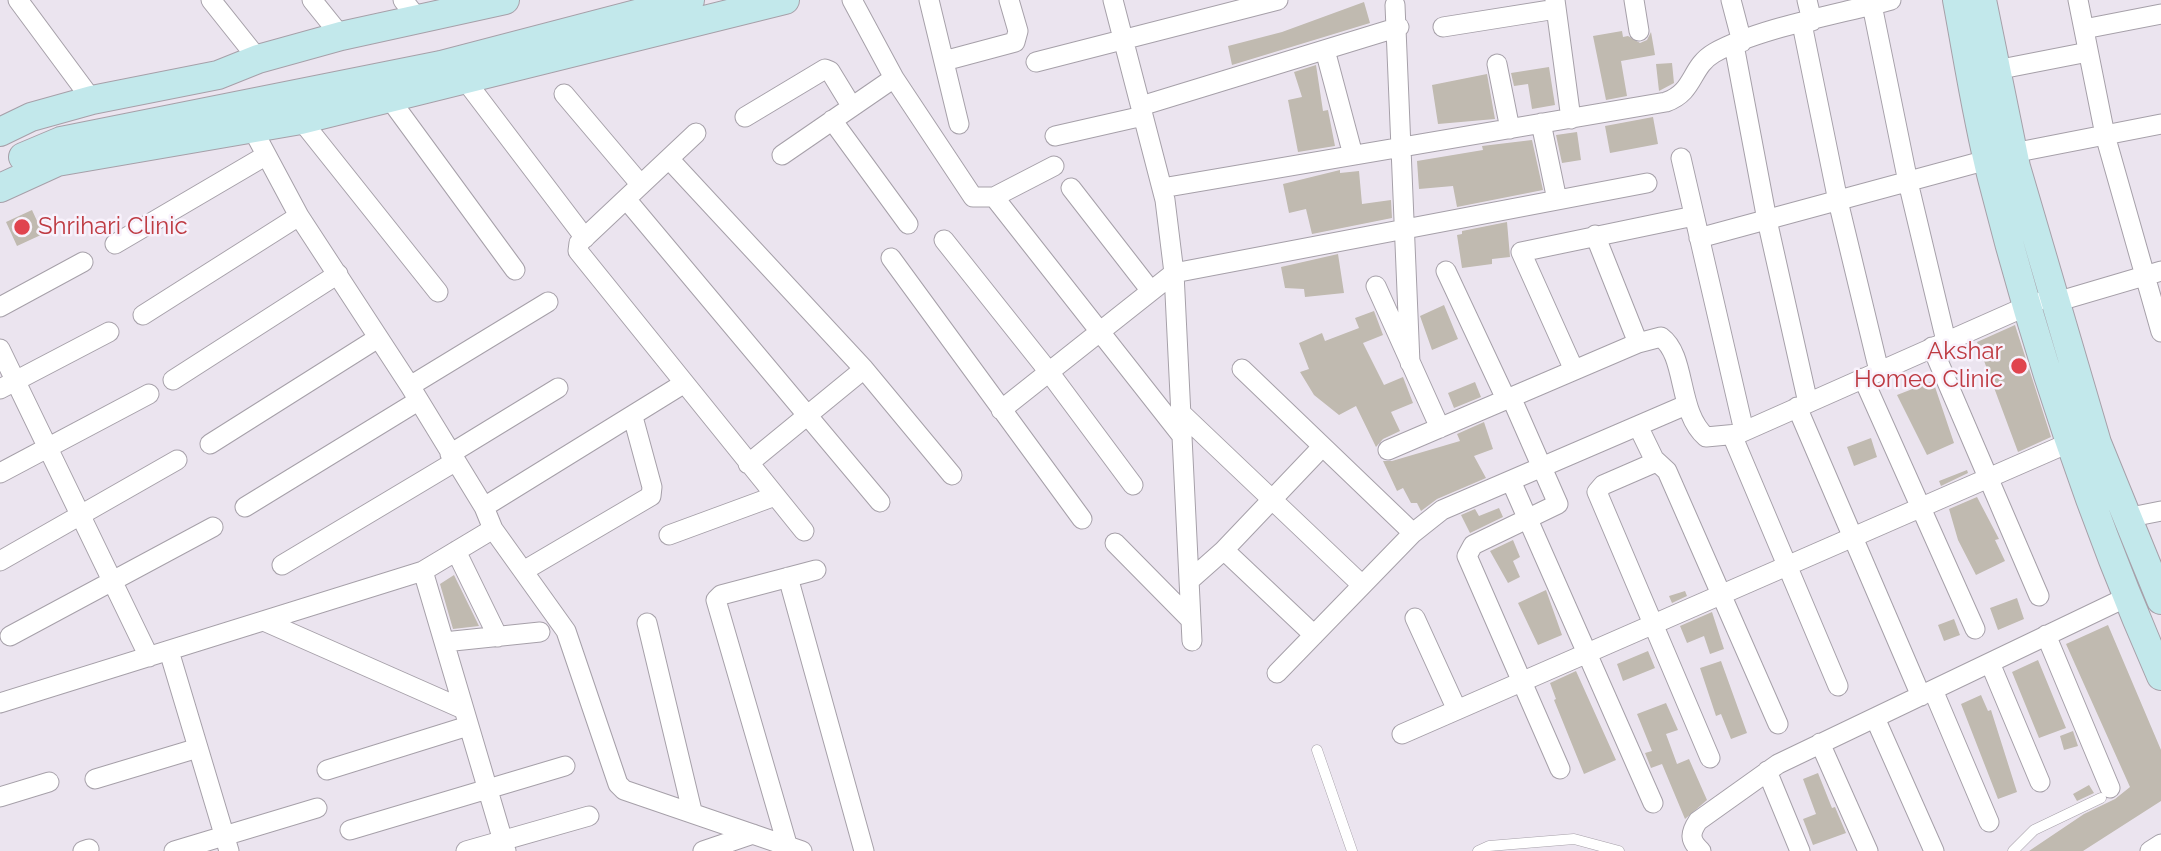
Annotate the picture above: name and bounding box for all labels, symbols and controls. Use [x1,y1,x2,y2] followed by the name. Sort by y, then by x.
[38,213,188,241] place label: Shrihari Clinic
[12,217,32,237] marker: Shrihari Clinic
[1854,338,2003,394] place label: Akshar Homeo Clinic
[2009,356,2029,376] marker: Akshar Homeo Clinic

